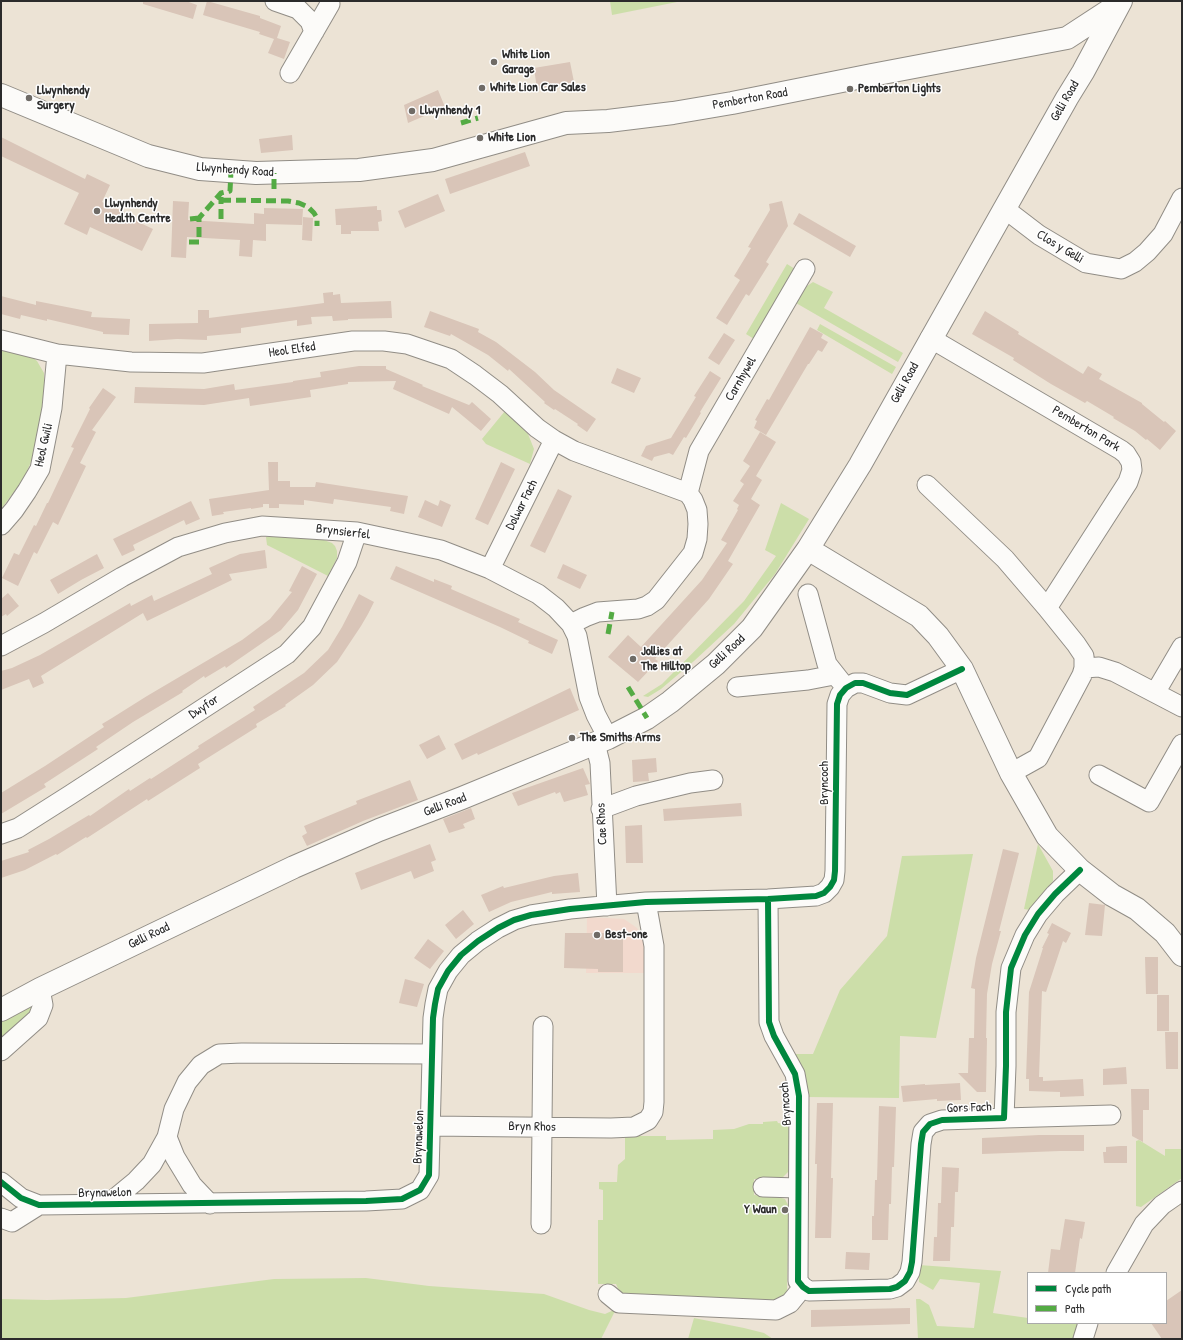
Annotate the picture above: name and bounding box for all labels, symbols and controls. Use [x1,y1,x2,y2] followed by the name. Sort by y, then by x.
[502,47,550,78] place label: White Lion Garage
[489,57,499,67] marker: White Lion Garage
[1047,78,1083,124] street label: Gelli Road
[490,80,586,96] place label: White Lion Car Sales
[858,81,941,97] place label: Pemberton Lights
[37,83,90,114] place label: Llwynhendy Surgery
[477,83,487,93] marker: White Lion Car Sales
[845,84,855,94] marker: Pemberton Lights
[711,85,789,113] street label: Pemberton Road
[24,93,34,103] marker: Llwynhendy Surgery
[420,103,480,119] place label: Llwynhendy 1
[407,106,417,116] marker: Llwynhendy 1
[488,130,536,146] place label: White Lion
[475,133,485,143] marker: White Lion
[196,160,274,180] street label: Llwynhendy Road
[105,196,171,227] place label: Llwynhendy Health Centre
[92,206,102,216] marker: Llwynhendy Health Centre
[1034,227,1086,267] street label: Clos y Gelli
[268,339,316,361] street label: Heol Elfed
[722,354,760,404] street label: Carnhywel
[887,360,923,406] street label: Gelli Road
[1049,403,1123,455] street label: Pemberton Park
[31,422,57,468] street label: Heol Gwili
[503,477,541,533] street label: Dolwar Fach
[315,521,371,543] street label: Brynsierfel
[706,631,748,673] street label: Gelli Road
[641,644,691,675] place label: Jollies at The Hilltop
[628,654,638,664] marker: Jollies at The Hilltop
[186,692,222,722] street label: Dwyfor
[580,730,661,746] place label: The Smiths Arms
[567,733,577,743] marker: The Smiths Arms
[817,761,833,805] street label: Bryncoch
[422,790,468,820] street label: Gelli Road
[593,803,611,845] street label: Cae Rhos
[126,919,172,953] street label: Gelli Road
[605,927,648,943] place label: Best-one
[592,930,602,940] marker: Best-one
[777,1082,795,1126] street label: Bryncoch
[946,1099,992,1117] street label: Gors Fach
[410,1110,428,1164] street label: Brynawelon
[508,1119,556,1135] street label: Bryn Rhos
[78,1185,132,1201] street label: Brynawelon
[744,1202,777,1218] place label: Y Waun
[780,1205,790,1215] marker: Y Waun
[1027,1272,1167,1324] legend
[1065,1280,1111,1297] text: Cycle path
[1065,1300,1085,1317] text: Path

